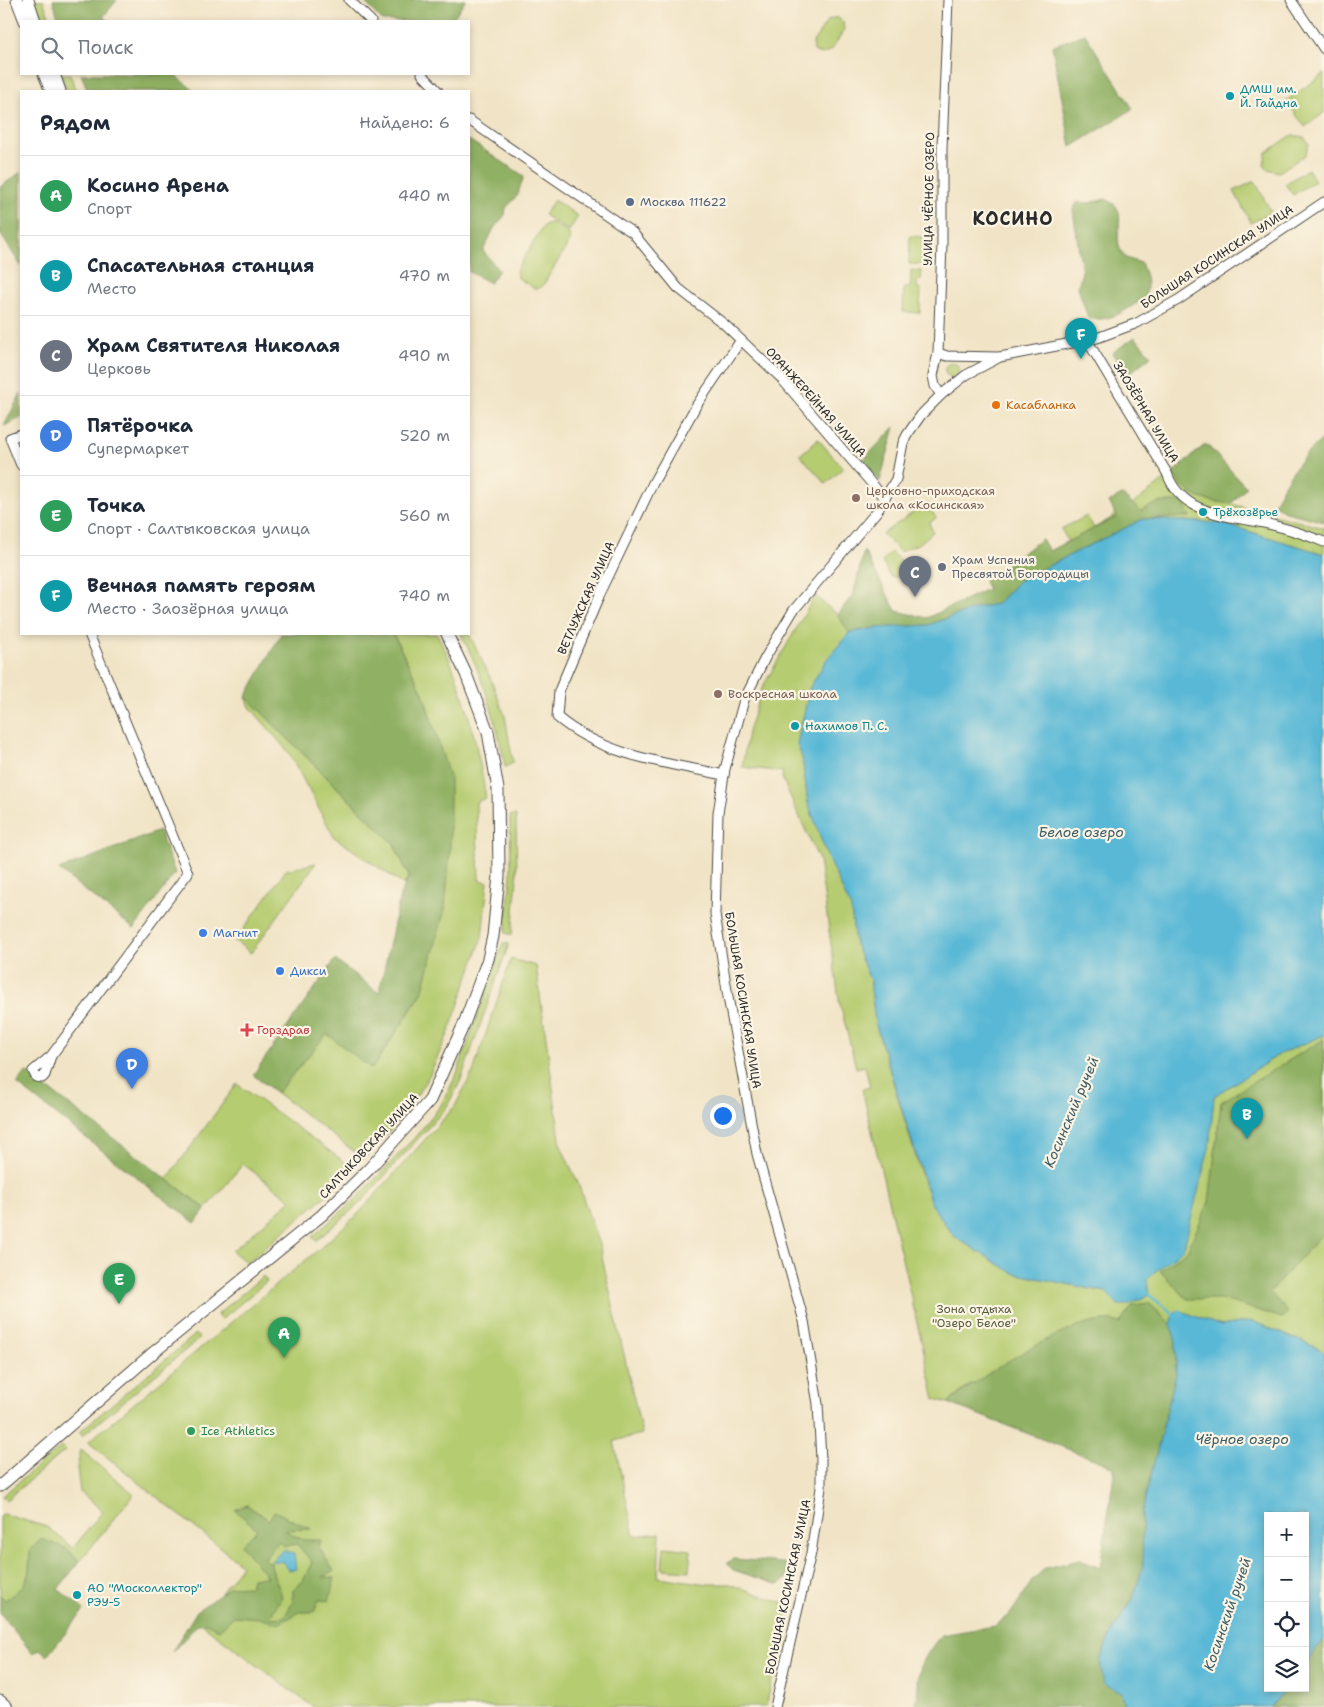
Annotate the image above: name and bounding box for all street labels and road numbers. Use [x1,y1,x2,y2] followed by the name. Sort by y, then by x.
[920,132,938,266] street label: УЛИЦА ЧЁРНОЕ ОЗЕРО
[1138,201,1297,312] street label: БОЛЬШАЯ КОСИНСКАЯ УЛИЦА
[762,344,870,461] street label: ОРАНЖЕРЕЙНАЯ УЛИЦА
[1109,358,1183,466] street label: ЗАОЗЁРНАЯ УЛИЦА
[554,539,618,657] street label: ВЕТЛУЖСКАЯ УЛИЦА
[721,910,765,1090] street label: БОЛЬШАЯ КОСИНСКАЯ УЛИЦА
[316,1090,422,1202] street label: САЛТЫКОВСКАЯ УЛИЦА
[762,1497,815,1676] street label: БОЛЬШАЯ КОСИНСКАЯ УЛИЦА

